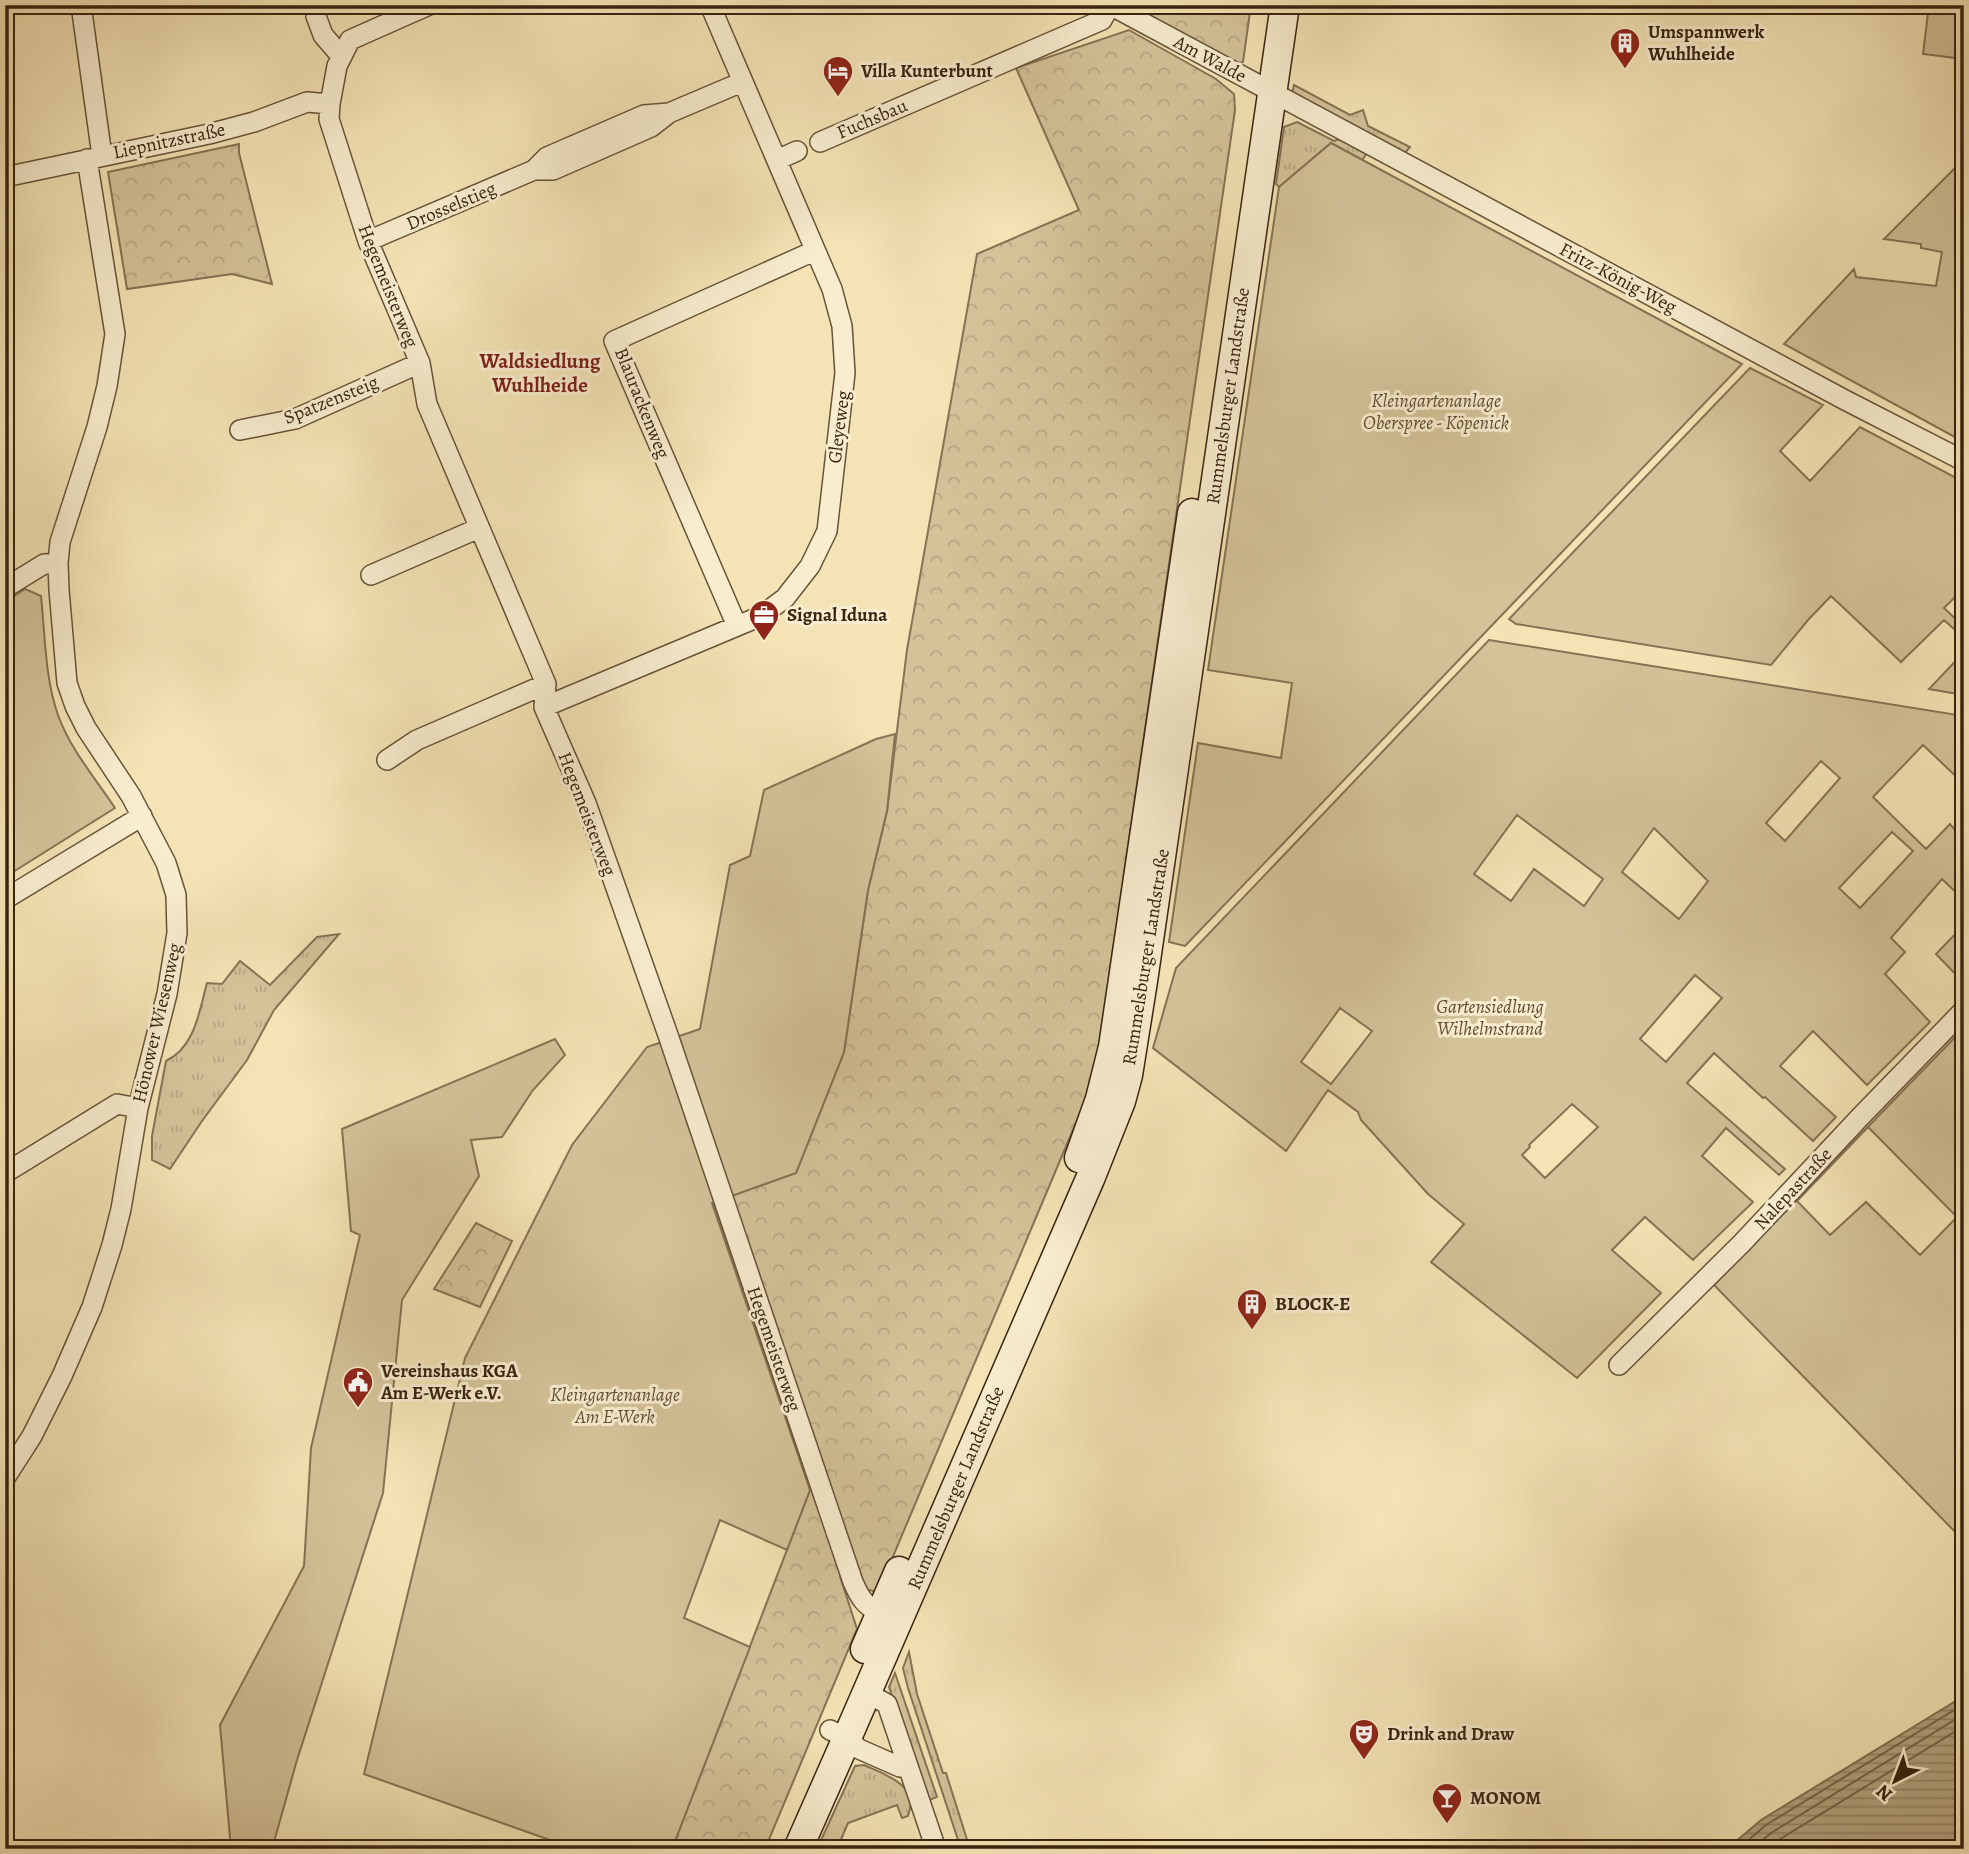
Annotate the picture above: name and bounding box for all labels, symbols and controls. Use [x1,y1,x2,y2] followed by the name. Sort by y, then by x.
[1647,19,1764,67] place label: Umspannwerk Wuhlheide
[1608,26,1642,70] building icon: Umspannwerk Wuhlheide
[1168,29,1251,89] street label: Am Walde
[821,54,855,98] hotel icon: Villa Kunterbunt
[860,58,994,84] place label: Villa Kunterbunt
[833,92,912,146] street label: Fuchsbau
[111,116,227,166] street label: Liepnitzstraße
[402,175,500,237] street label: Drosselstieg
[351,220,425,352] street label: Hegemeisterweg
[1555,236,1682,320] street label: Fritz-König-Weg
[1200,286,1256,506] street label: Rummelsburger Landstraße
[608,344,676,463] street label: Blaurackenweg
[479,347,601,399] district label: Waldsiedlung Wuhlheide
[280,369,383,431] street label: Spatzensteig
[1363,388,1509,436] park label: Kleingartenanlage Oberspree - Köpenick
[822,389,856,465] street label: Gleyeweg
[747,598,781,642] office icon: Signal Iduna
[787,602,888,628] place label: Signal Iduna
[551,748,623,880] street label: Hegemeisterweg
[1116,847,1176,1067] street label: Rummelsburger Landstraße
[126,940,188,1106] street label: Hönower Wiesenweg
[1436,994,1544,1042] park label: Gartensiedlung Wilhelmstrand
[1748,1142,1838,1236] street label: Nalepastraße
[740,1283,808,1416] street label: Hegemeisterweg
[1235,1287,1269,1331] building icon: BLOCK-E
[1275,1291,1350,1317] place label: BLOCK-E
[380,1358,519,1406] place label: Vereinshaus KGA Am E-Werk e.V.
[341,1365,375,1409] public building icon: Vereinshaus KGA Am E-Werk e.V.
[550,1382,680,1430] park label: Kleingartenanlage Am E-Werk
[901,1382,1011,1594] street label: Rummelsburger Landstraße
[1347,1717,1381,1761] theatre icon: Drink and Draw
[1387,1721,1515,1747] place label: Drink and Draw
[1860,1745,1930,1815] north arrow
[1870,1778,1898,1807] text: N
[1430,1781,1464,1825] bar icon: MONOM
[1470,1785,1541,1811] place label: MONOM

